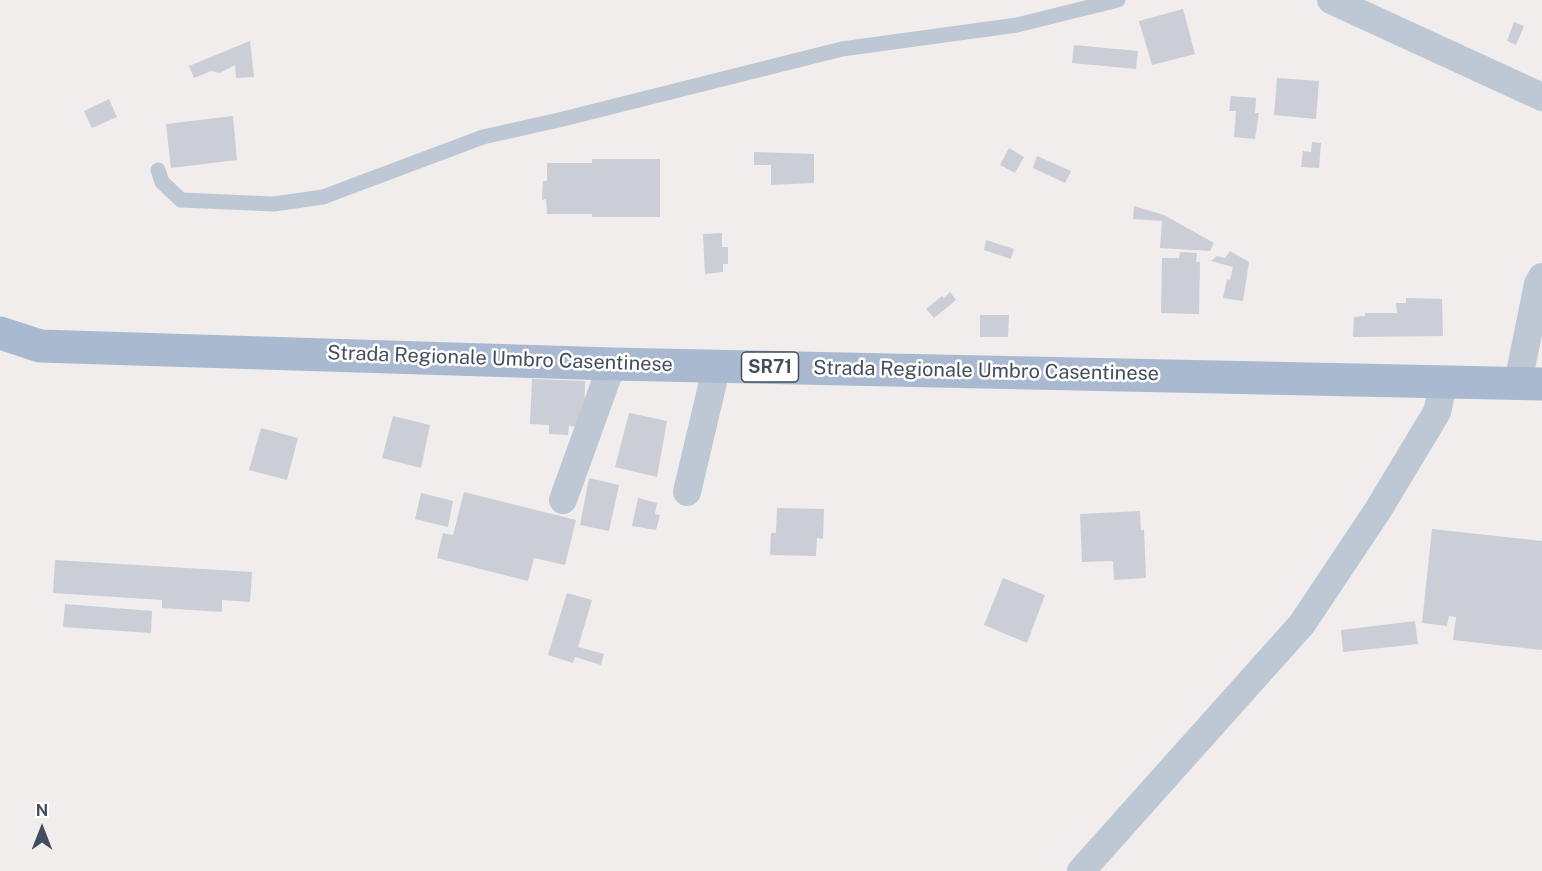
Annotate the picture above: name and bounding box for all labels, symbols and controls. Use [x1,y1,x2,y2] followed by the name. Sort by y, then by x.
[327,341,673,377] street label: Strada Regionale Umbro Casentinese
[742,352,798,382] road number: SR71
[813,356,1159,386] street label: Strada Regionale Umbro Casentinese
[12,799,72,859] north arrow
[36,801,48,820] text: N

